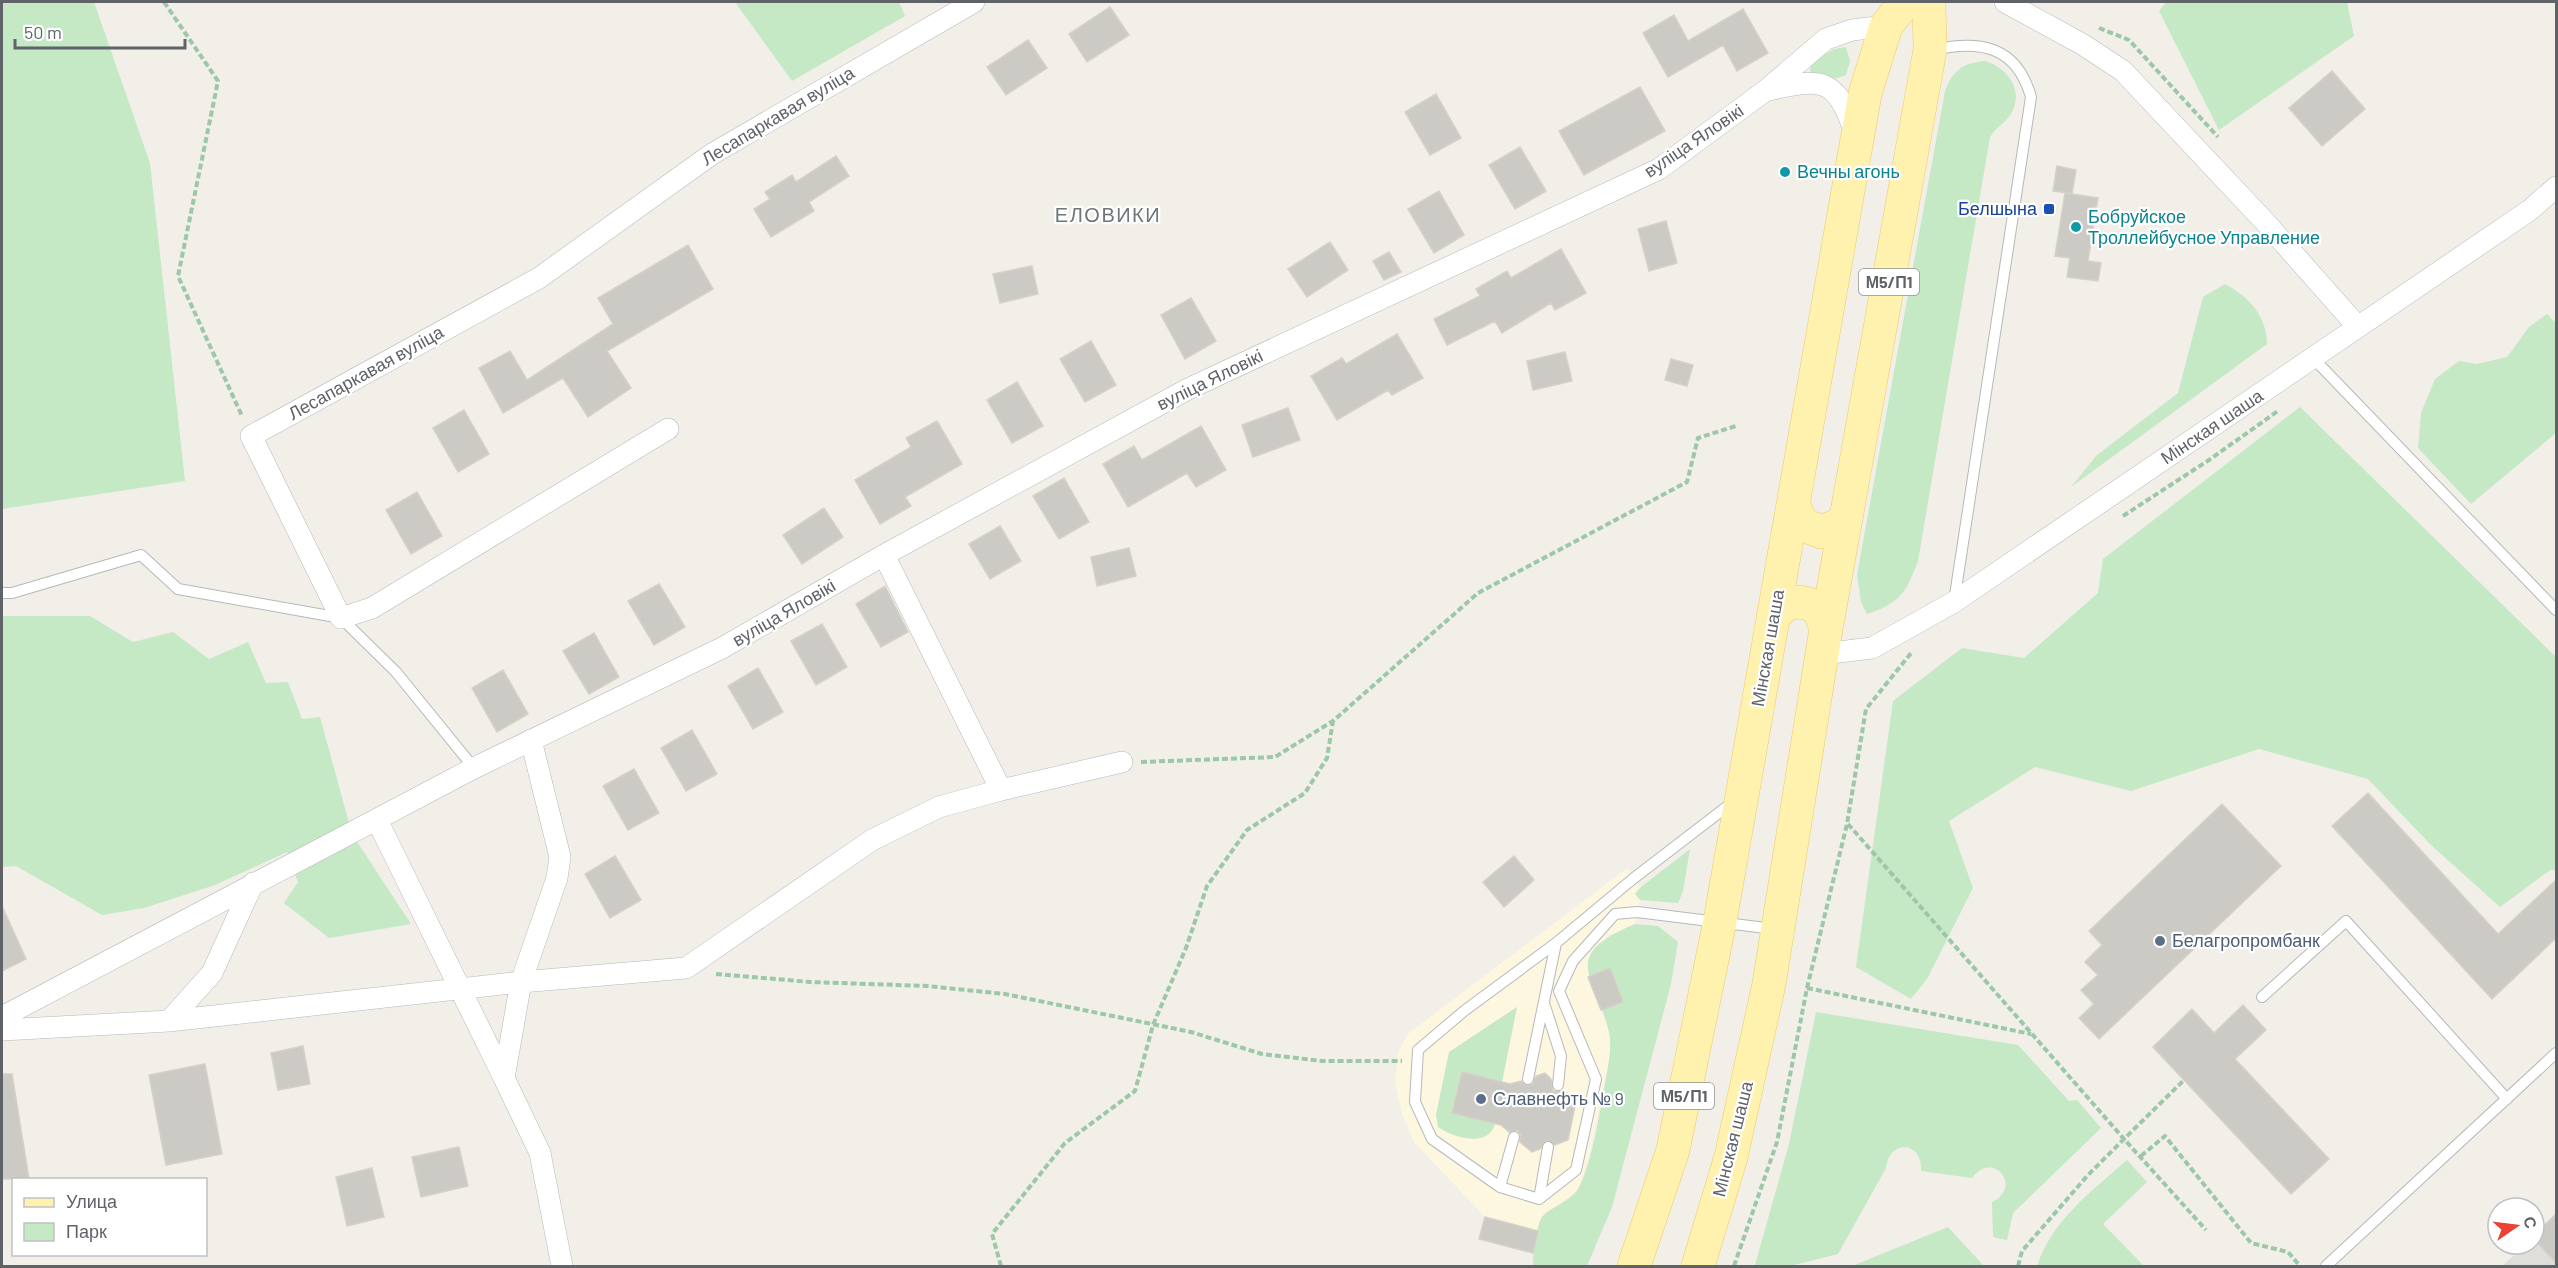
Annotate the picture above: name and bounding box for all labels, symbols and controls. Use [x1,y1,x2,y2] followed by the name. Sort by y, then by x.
[15,12,184,50] scale bar
[24,21,62,43] text: 50 m
[697,60,859,169] street label: Лесапаркавая вуліца
[1639,99,1747,182] street label: вуліца Яловікі
[1797,160,1900,182] place label: Вечны агонь
[1778,165,1792,179] marker: Вечны агонь
[1958,197,2038,219] place label: Белшына
[1055,202,1161,226] district label: ЕЛОВИКИ
[2042,202,2056,216] marker: Белшына
[2088,205,2320,248] place label: Бобруйское Троллейбусное Управление
[2069,220,2083,234] marker: Бобруйское Троллейбусное Управление
[1859,269,1919,295] road number: М5/П1
[284,320,448,424] street label: Лесапаркавая вуліца
[1153,344,1266,414] street label: вуліца Яловікі
[2156,383,2268,468] street label: Мінская шаша
[728,574,839,651] street label: вуліца Яловікі
[1746,587,1788,708] street label: Мінская шаша
[2172,929,2320,951] place label: Белагропромбанк
[2153,934,2167,948] marker: Белагропромбанк
[1707,1078,1757,1199] street label: Мінская шаша
[1654,1083,1714,1109] road number: М5/П1
[1493,1087,1624,1109] place label: Славнефть № 9
[1474,1092,1488,1106] marker: Славнефть № 9
[12,1178,207,1256] legend
[66,1190,118,1212] text: Улица
[2486,1196,2546,1256] north arrow
[2520,1214,2542,1231] text: С
[66,1220,107,1242] text: Парк

